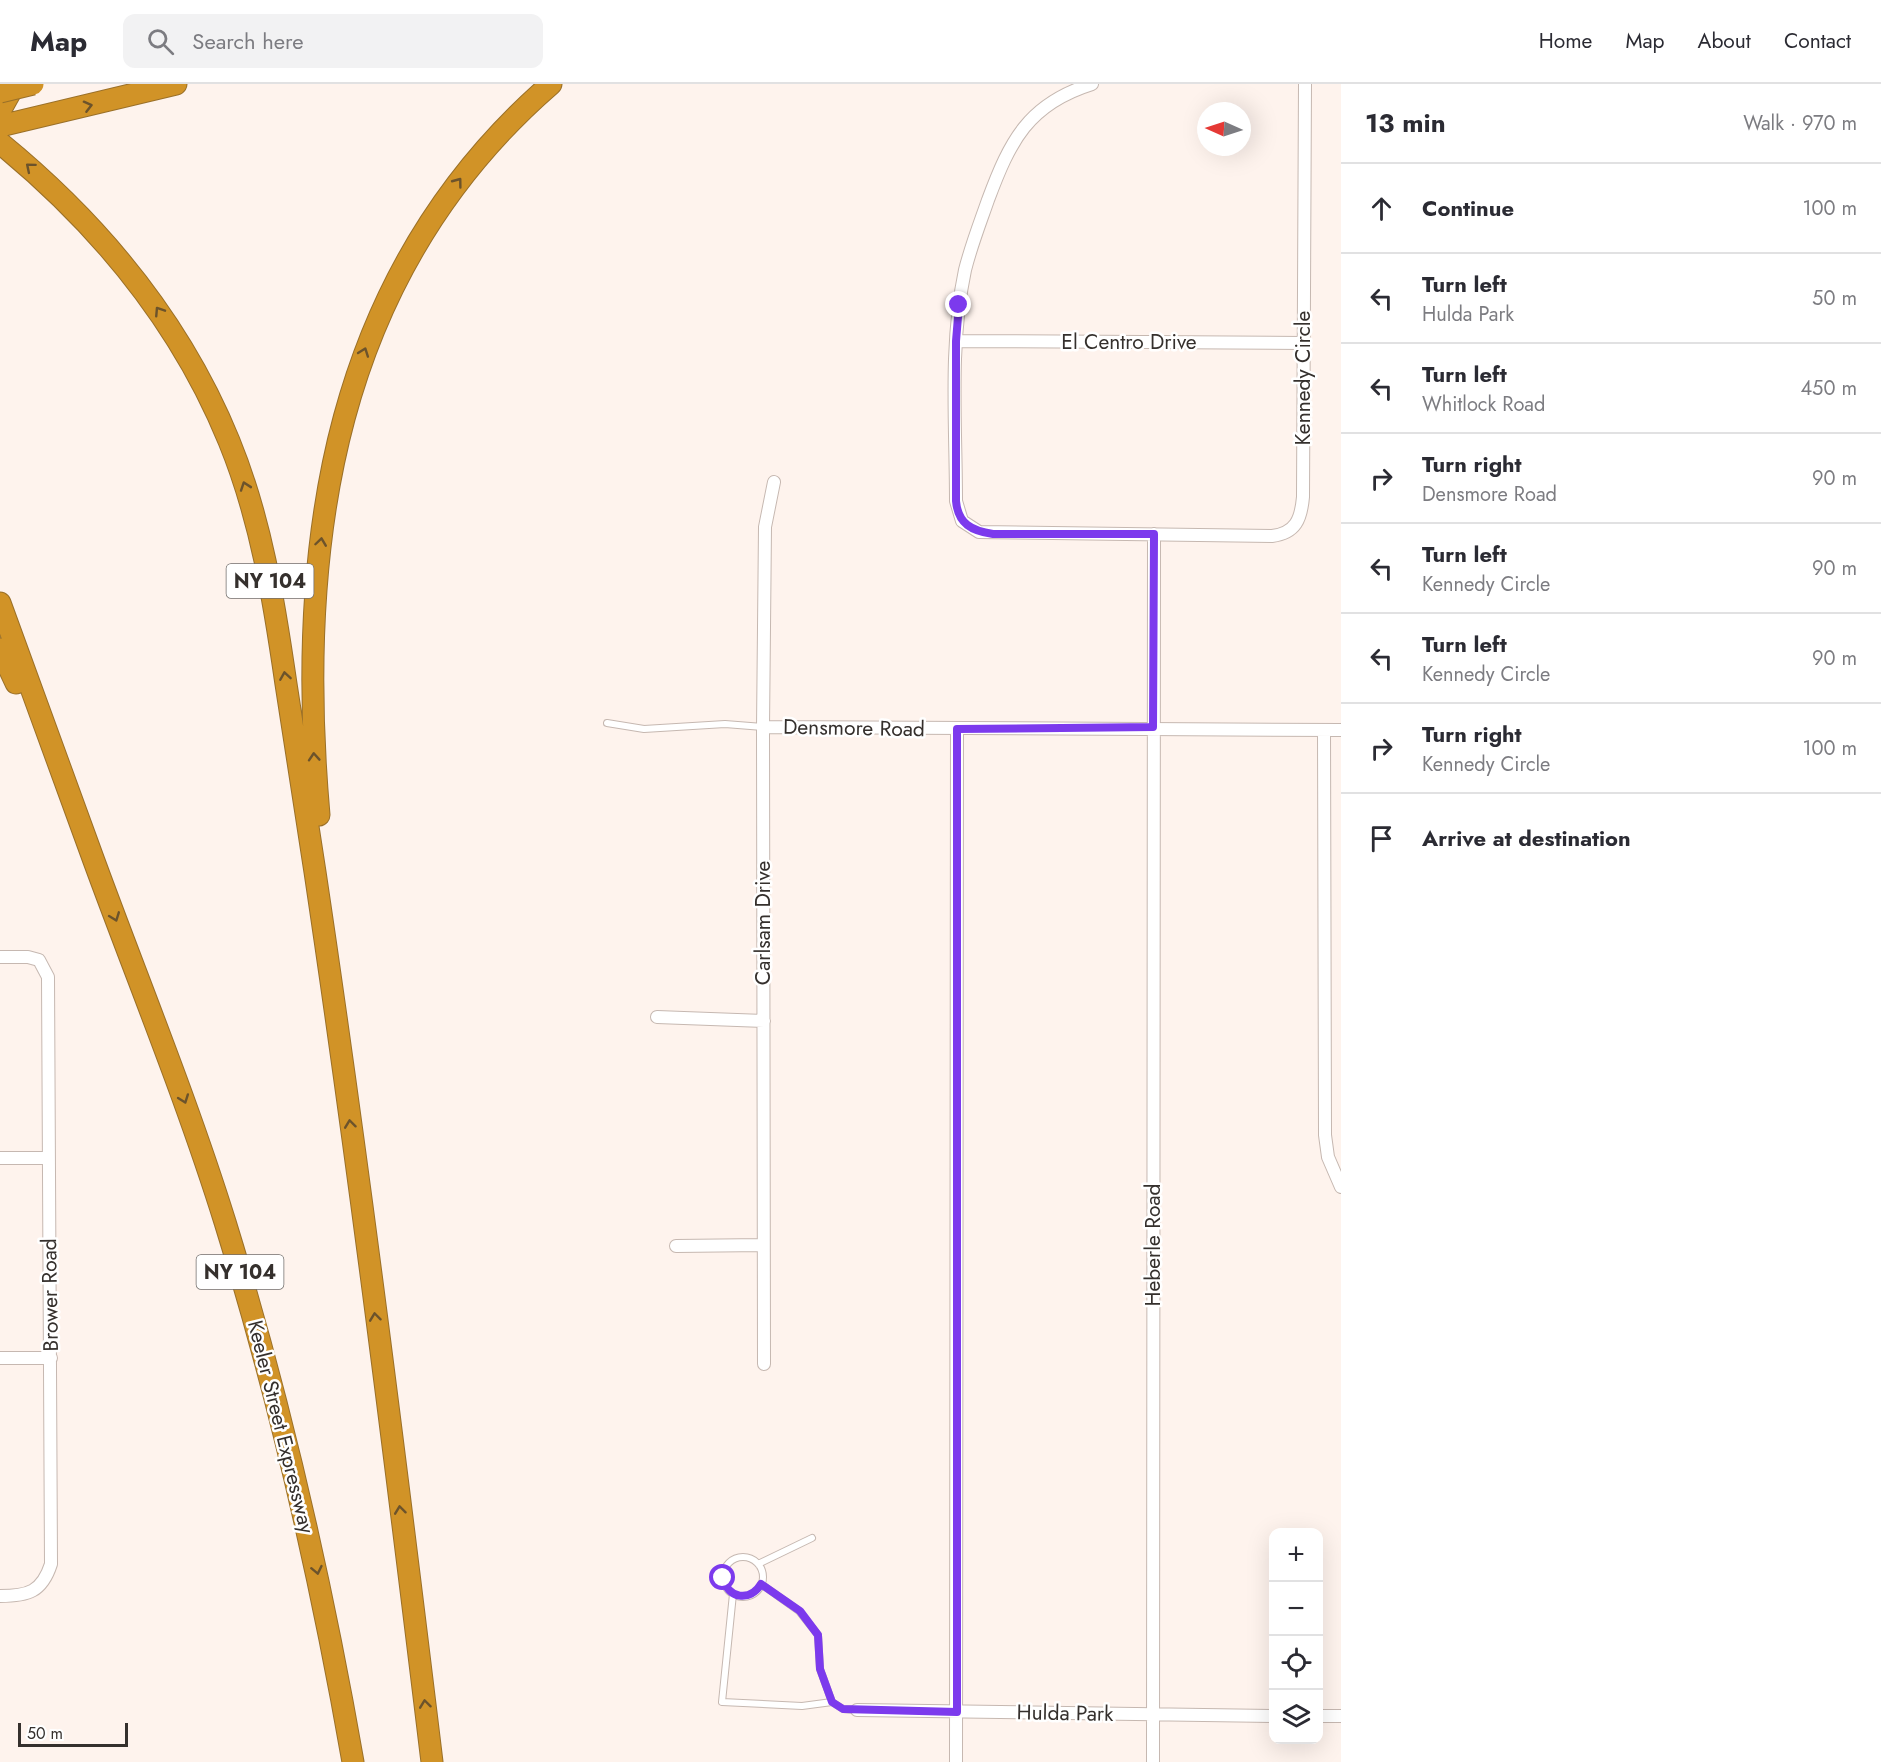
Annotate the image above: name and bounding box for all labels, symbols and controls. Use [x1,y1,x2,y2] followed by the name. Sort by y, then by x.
[123,14,543,68] search box
[30,21,87,62] text: Map
[144,25,177,58] icon: search
[192,25,304,57] text: Search here
[1539,26,1592,56] text: Home
[1625,26,1665,56] text: Map
[1698,26,1751,56] text: About
[1784,26,1851,56] text: Contact
[83,100,93,113] one-way arrow
[1197,102,1251,156] north arrow
[1365,104,1446,142] text: 13 min
[1743,109,1857,138] text: Walk · 970 m
[26,164,37,175] one-way arrow
[451,178,462,189] one-way arrow
[1365,192,1398,225] icon: ahead
[1422,192,1514,224] text: Continue
[1802,194,1857,223] text: 100 m
[1422,268,1507,300] text: Turn left
[1365,282,1398,315] icon: left
[1812,284,1857,313] text: 50 m
[945,291,971,317] route end
[1422,300,1514,329] text: Hulda Park
[155,307,166,318] one-way arrow
[1288,310,1318,445] street label: Kennedy Circle
[1061,327,1197,357] street label: El Centro Drive
[357,347,370,358] one-way arrow
[1422,358,1507,390] text: Turn left
[1365,372,1398,405] icon: left
[1800,374,1857,403] text: 450 m
[1422,390,1545,419] text: Whitlock Road
[1422,448,1522,480] text: Turn right
[1365,462,1398,495] icon: right
[1812,464,1857,493] text: 90 m
[1422,480,1557,509] text: Densmore Road
[239,481,252,492] one-way arrow
[314,537,327,546] one-way arrow
[1422,538,1507,570] text: Turn left
[1365,552,1398,585] icon: left
[1812,554,1857,583] text: 90 m
[226,564,314,598] road number: NY 104
[1422,570,1550,599] text: Kennedy Circle
[1422,628,1507,660] text: Turn left
[1365,642,1398,675] icon: left
[1812,644,1857,673] text: 90 m
[1422,660,1550,689] text: Kennedy Circle
[280,671,292,681] one-way arrow
[783,712,925,744] street label: Densmore Road
[1422,718,1522,750] text: Turn right
[1365,732,1398,765] icon: right
[1802,734,1857,763] text: 100 m
[1422,750,1550,779] text: Kennedy Circle
[308,753,321,762] one-way arrow
[1365,822,1398,855] icon: arrive
[1422,822,1631,854] text: Arrive at destination
[748,861,778,985] street label: Carlsam Drive
[108,911,120,922] one-way arrow
[177,1093,190,1104] one-way arrow
[345,1119,357,1128] one-way arrow
[1138,1183,1168,1307] street label: Heberle Road
[34,1238,66,1352] street label: Brower Road
[196,1255,284,1289] road number: NY 104
[370,1312,382,1322] one-way arrow
[240,1317,322,1538] street label: Keeler Street Expressway
[394,1506,407,1515] one-way arrow
[1269,1528,1323,1744] map controls
[1269,1528,1323,1582] button: +
[310,1564,323,1574] one-way arrow
[709,1564,735,1590] route start
[1269,1582,1323,1636] button: −
[1269,1636,1323,1690] button: locate
[1269,1690,1323,1744] button: layers
[1016,1697,1114,1729] street label: Hulda Park
[419,1699,431,1708] one-way arrow
[18,1720,128,1748] scale bar
[27,1722,63,1745] text: 50 m

